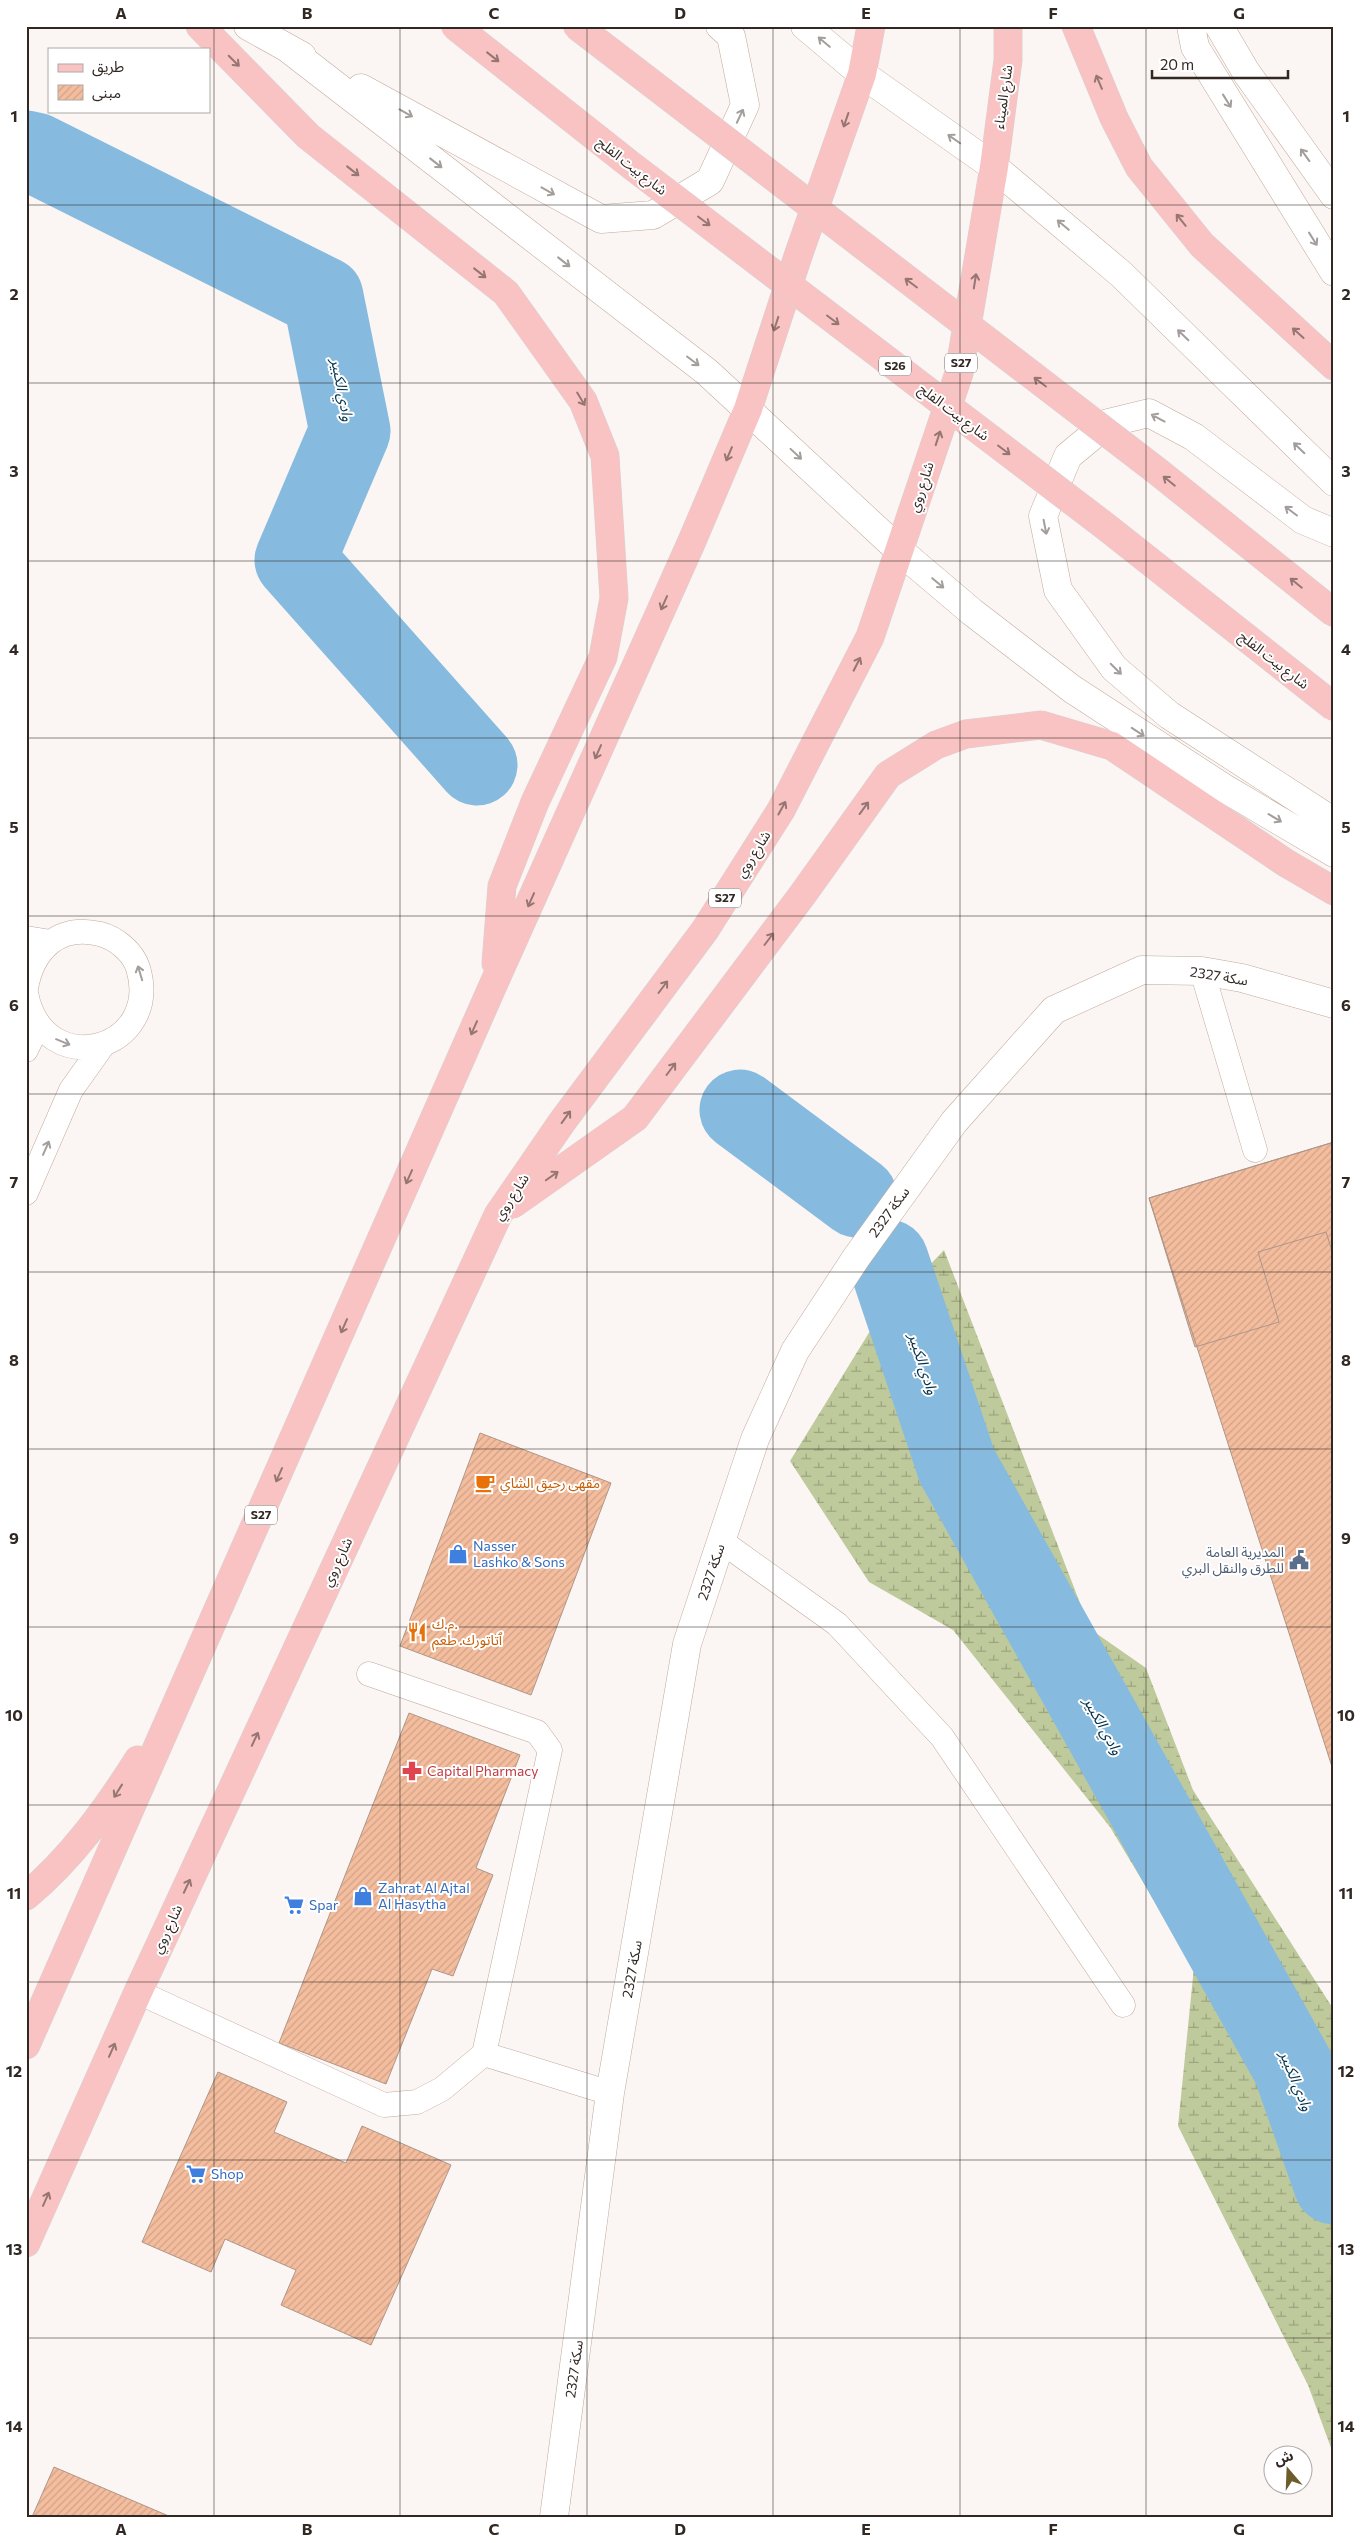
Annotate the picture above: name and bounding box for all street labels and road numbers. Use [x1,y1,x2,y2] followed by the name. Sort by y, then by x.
[990,64,1018,131] street label: شارع الميناء
[592,133,671,201] street label: شارع بيت الفلج
[945,353,977,372] road number: S27
[879,356,911,376] road number: S26
[914,379,993,446] street label: شارع بيت الفلج
[904,459,940,515] street label: شارع روي
[1234,627,1313,695] street label: شارع بيت الفلج
[732,827,776,882] street label: شارع روي
[709,888,741,908] road number: S27
[1189,963,1249,988] street label: سكة 2327
[489,1170,535,1225] street label: شارع روي
[865,1183,913,1240] street label: سكة 2327
[245,1506,277,1524] road number: S27
[318,1535,358,1590] street label: شارع روي
[693,1541,728,1602] street label: سكة 2327
[148,1902,188,1957] street label: شارع روي
[618,1939,645,1999] street label: سكة 2327
[561,2339,586,2399] street label: سكة 2327

